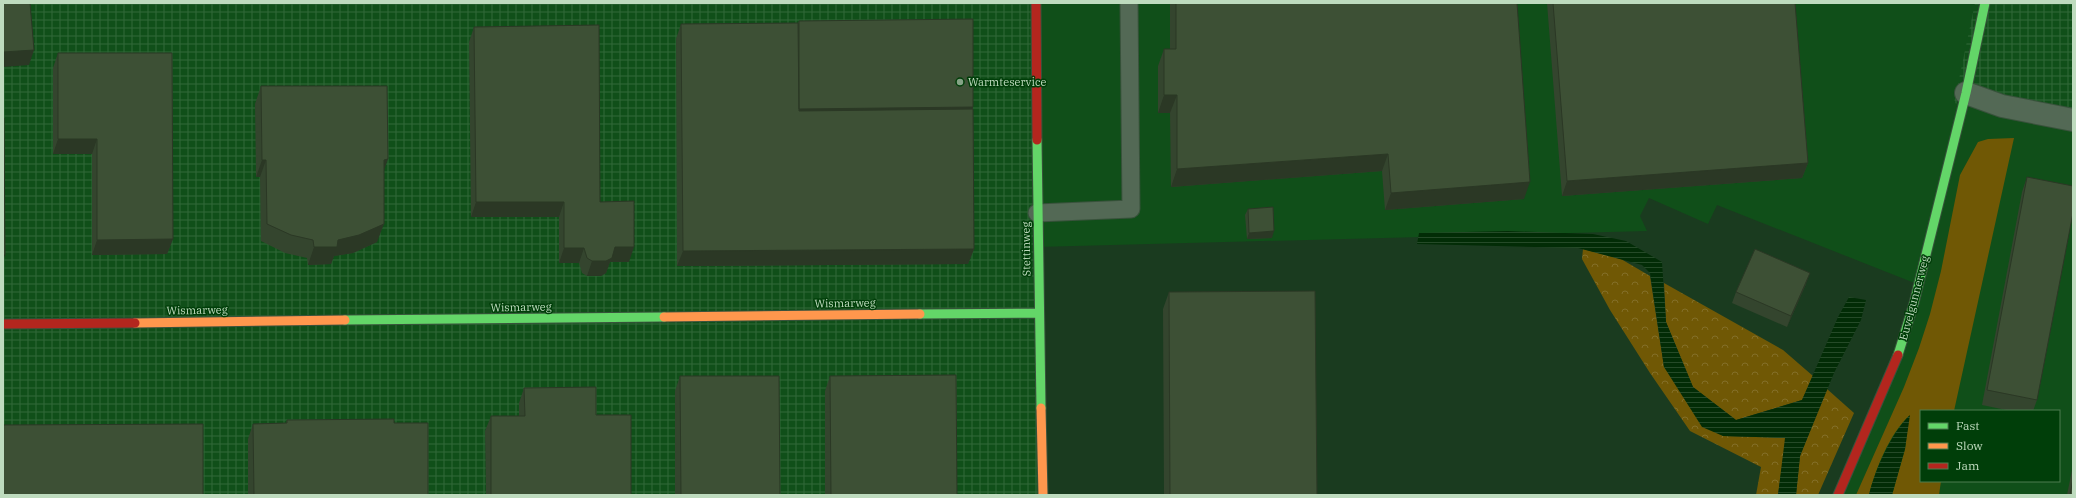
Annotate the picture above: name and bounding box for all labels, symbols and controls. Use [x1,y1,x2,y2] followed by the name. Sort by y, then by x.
[968,75,1047,89] place label: Warmteservice
[955,77,965,87] marker: Warmteservice
[1019,222,1033,276] street label: Stettinweg
[1896,254,1932,342] street label: Euvelgunnerweg
[814,295,876,311] street label: Wismarweg
[490,299,552,315] street label: Wismarweg
[166,302,228,318] street label: Wismarweg
[1920,410,2060,482] legend
[1956,418,1980,433] text: Fast
[1956,438,1983,453] text: Slow
[1956,458,1980,473] text: Jam

